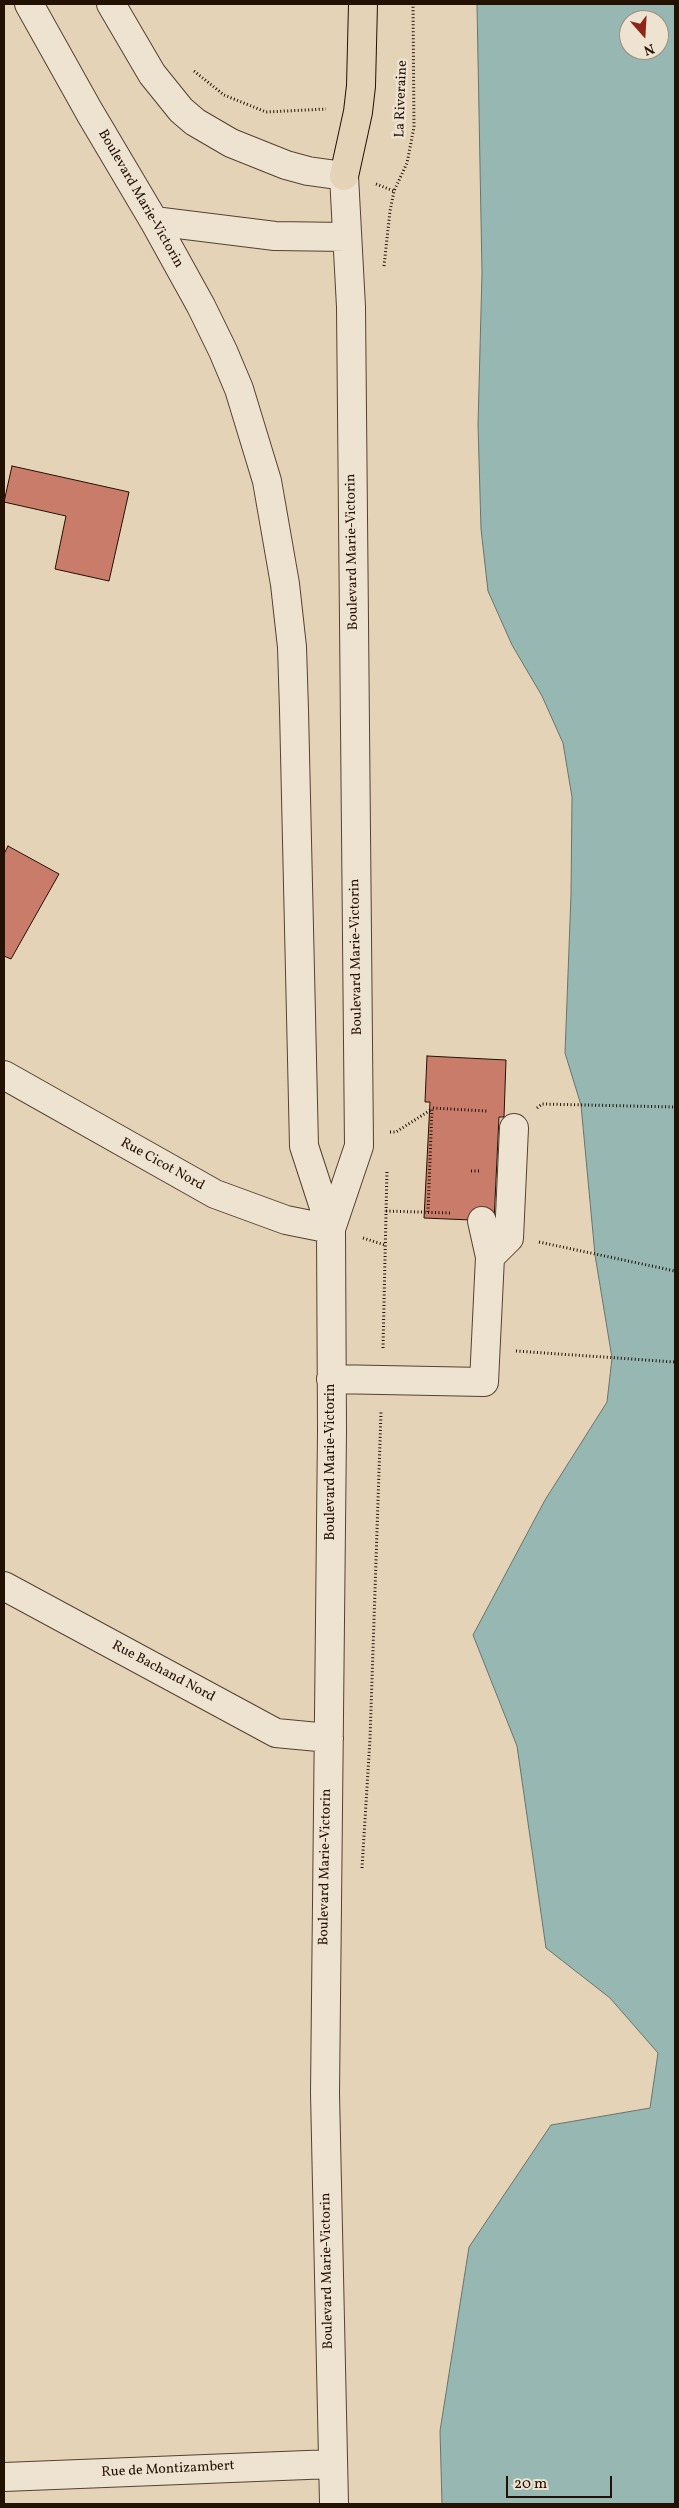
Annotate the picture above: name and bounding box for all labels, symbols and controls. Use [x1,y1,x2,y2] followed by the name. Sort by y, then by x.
[619,10,669,60] north arrow
[641,38,657,59] text: N
[392,60,412,138] street label: La Riveraine
[94,127,186,271] street label: Boulevard Marie-Victorin
[343,473,363,631] street label: Boulevard Marie-Victorin
[347,878,367,1036] street label: Boulevard Marie-Victorin
[117,1135,207,1195] street label: Rue Cicot Nord
[323,1384,339,1540] street label: Boulevard Marie-Victorin
[109,1638,217,1706] street label: Rue Bachand Nord
[316,1788,336,1946] street label: Boulevard Marie-Victorin
[318,2192,338,2350] street label: Boulevard Marie-Victorin
[101,2458,235,2482] street label: Rue de Montizambert
[509,2466,615,2498] scale bar
[514,2474,547,2495] text: 20 m

